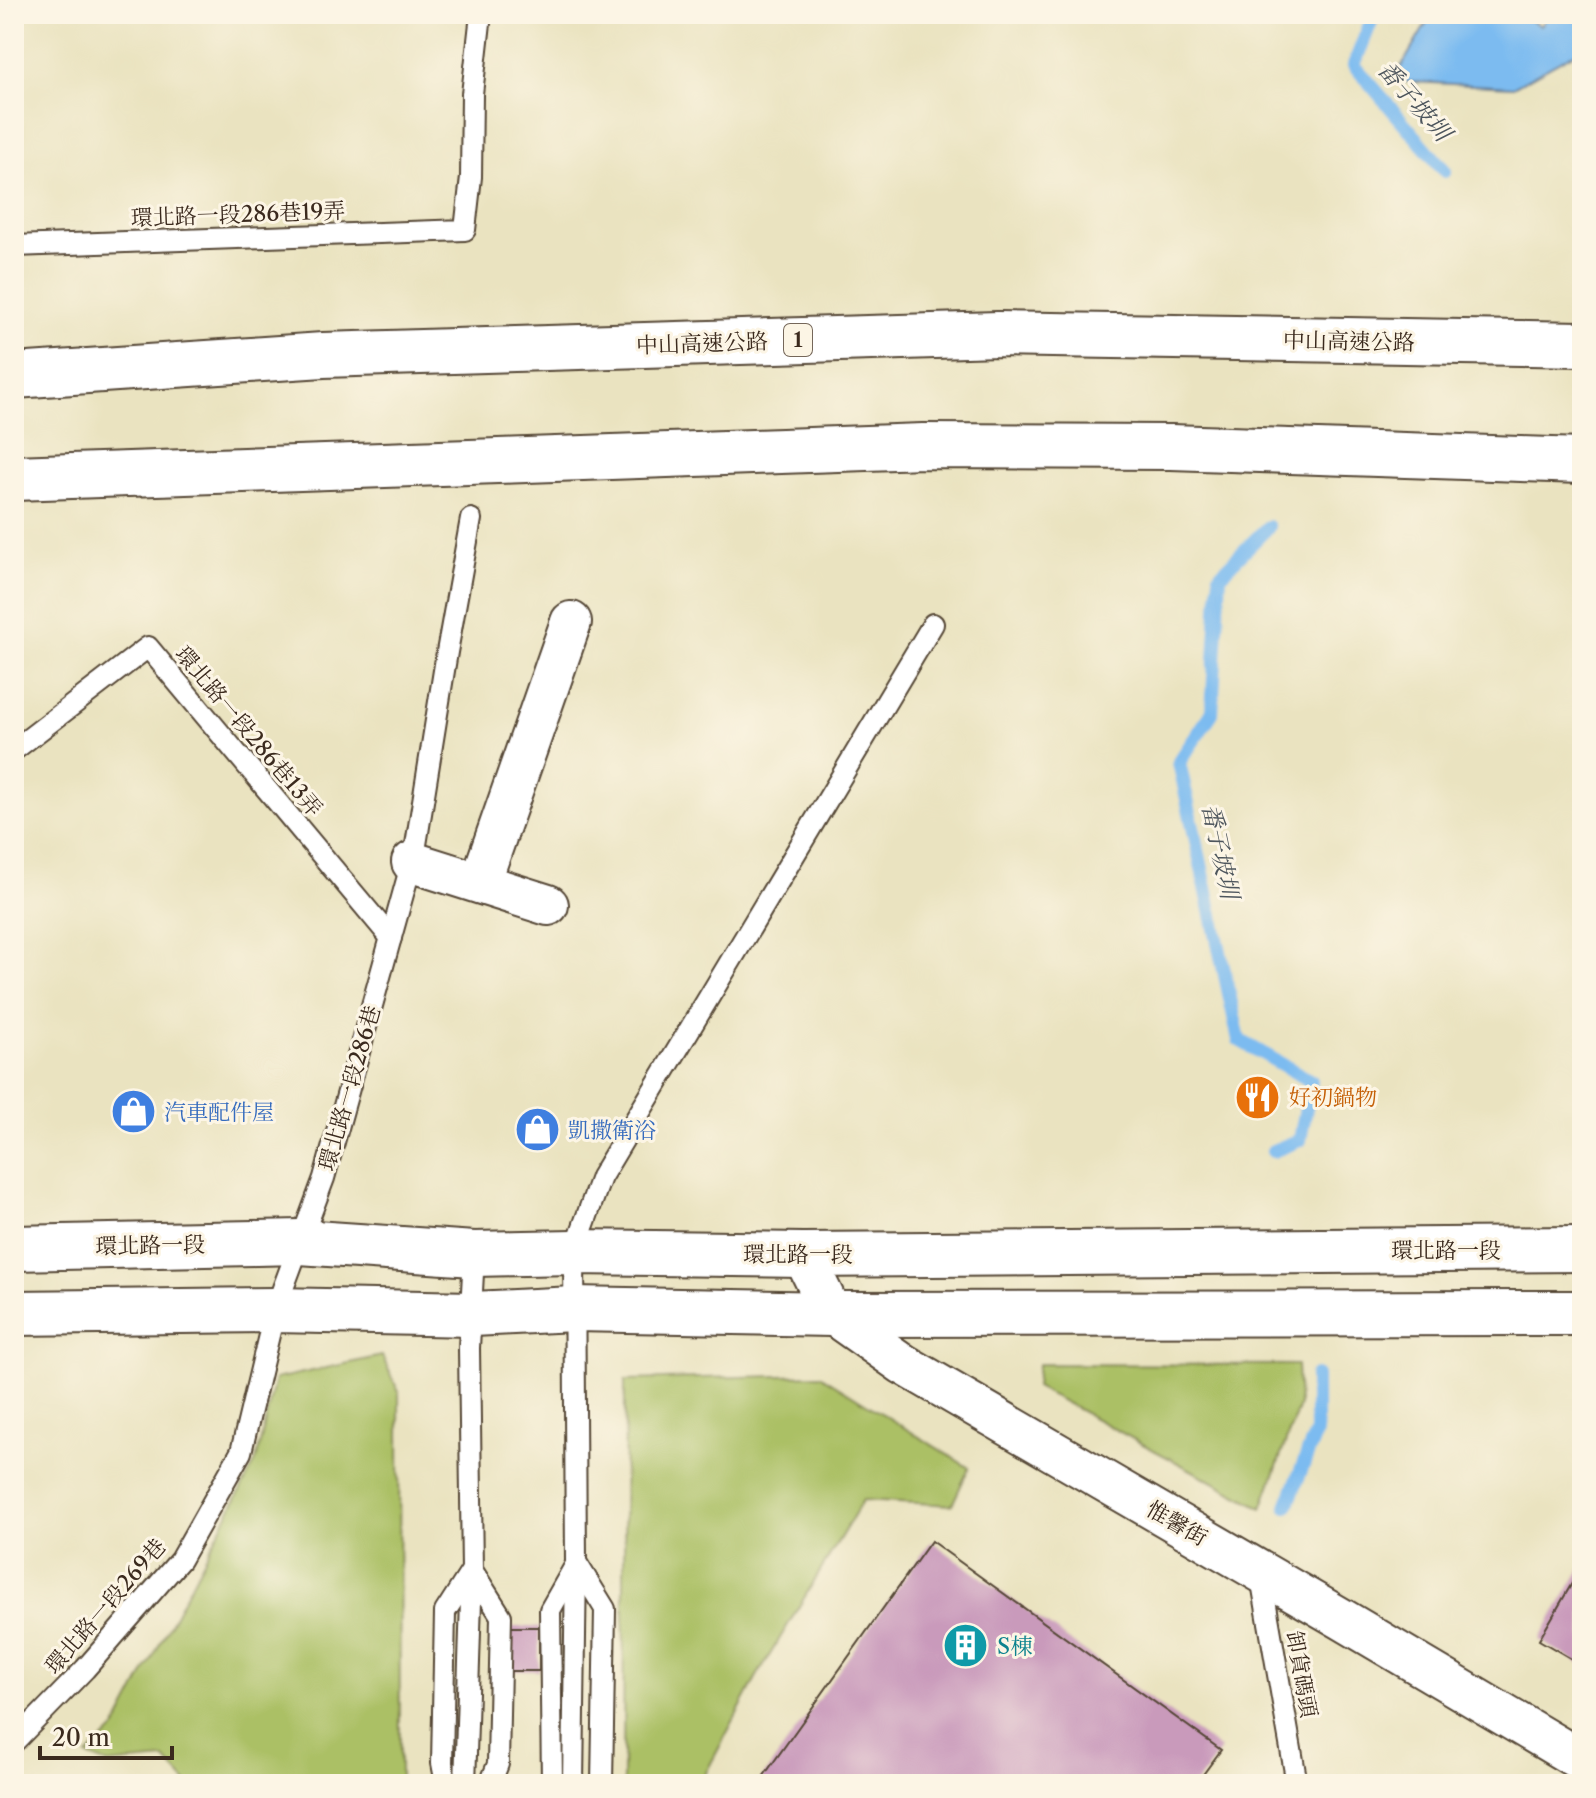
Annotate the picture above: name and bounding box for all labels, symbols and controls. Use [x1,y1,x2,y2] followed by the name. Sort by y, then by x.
[1372,55,1459,149] water label: 番子坡圳
[130,197,346,232] street label: 環北路一段286巷19弄
[784,324,812,356] road number: 1
[1283,327,1415,356] street label: 中山高速公路
[636,328,768,359] street label: 中山高速公路
[170,641,328,822] street label: 環北路一段286巷13弄
[1196,801,1245,905] water label: 番子坡圳
[313,1002,386,1174] street label: 環北路一段286巷
[1234,1073,1282,1121] restaurant icon: 好初鍋物
[1289,1084,1377,1111] place label: 好初鍋物
[109,1088,157,1136] shop icon: 汽車配件屋
[164,1099,274,1126] place label: 汽車配件屋
[513,1106,561,1154] shop icon: 凱撒衛浴
[568,1117,656,1144] place label: 凱撒衛浴
[95,1231,205,1260] street label: 環北路一段
[1391,1237,1501,1264] street label: 環北路一段
[743,1241,853,1268] street label: 環北路一段
[1141,1495,1212,1552] street label: 惟馨街
[39,1533,171,1680] street label: 環北路一段269巷
[942,1622,990,1670] building icon: S棟
[1281,1628,1322,1720] street label: 卸貨碼頭
[997,1633,1032,1660] place label: S棟
[40,1710,172,1760] scale bar
[52,1723,110,1752] text: 20 m

